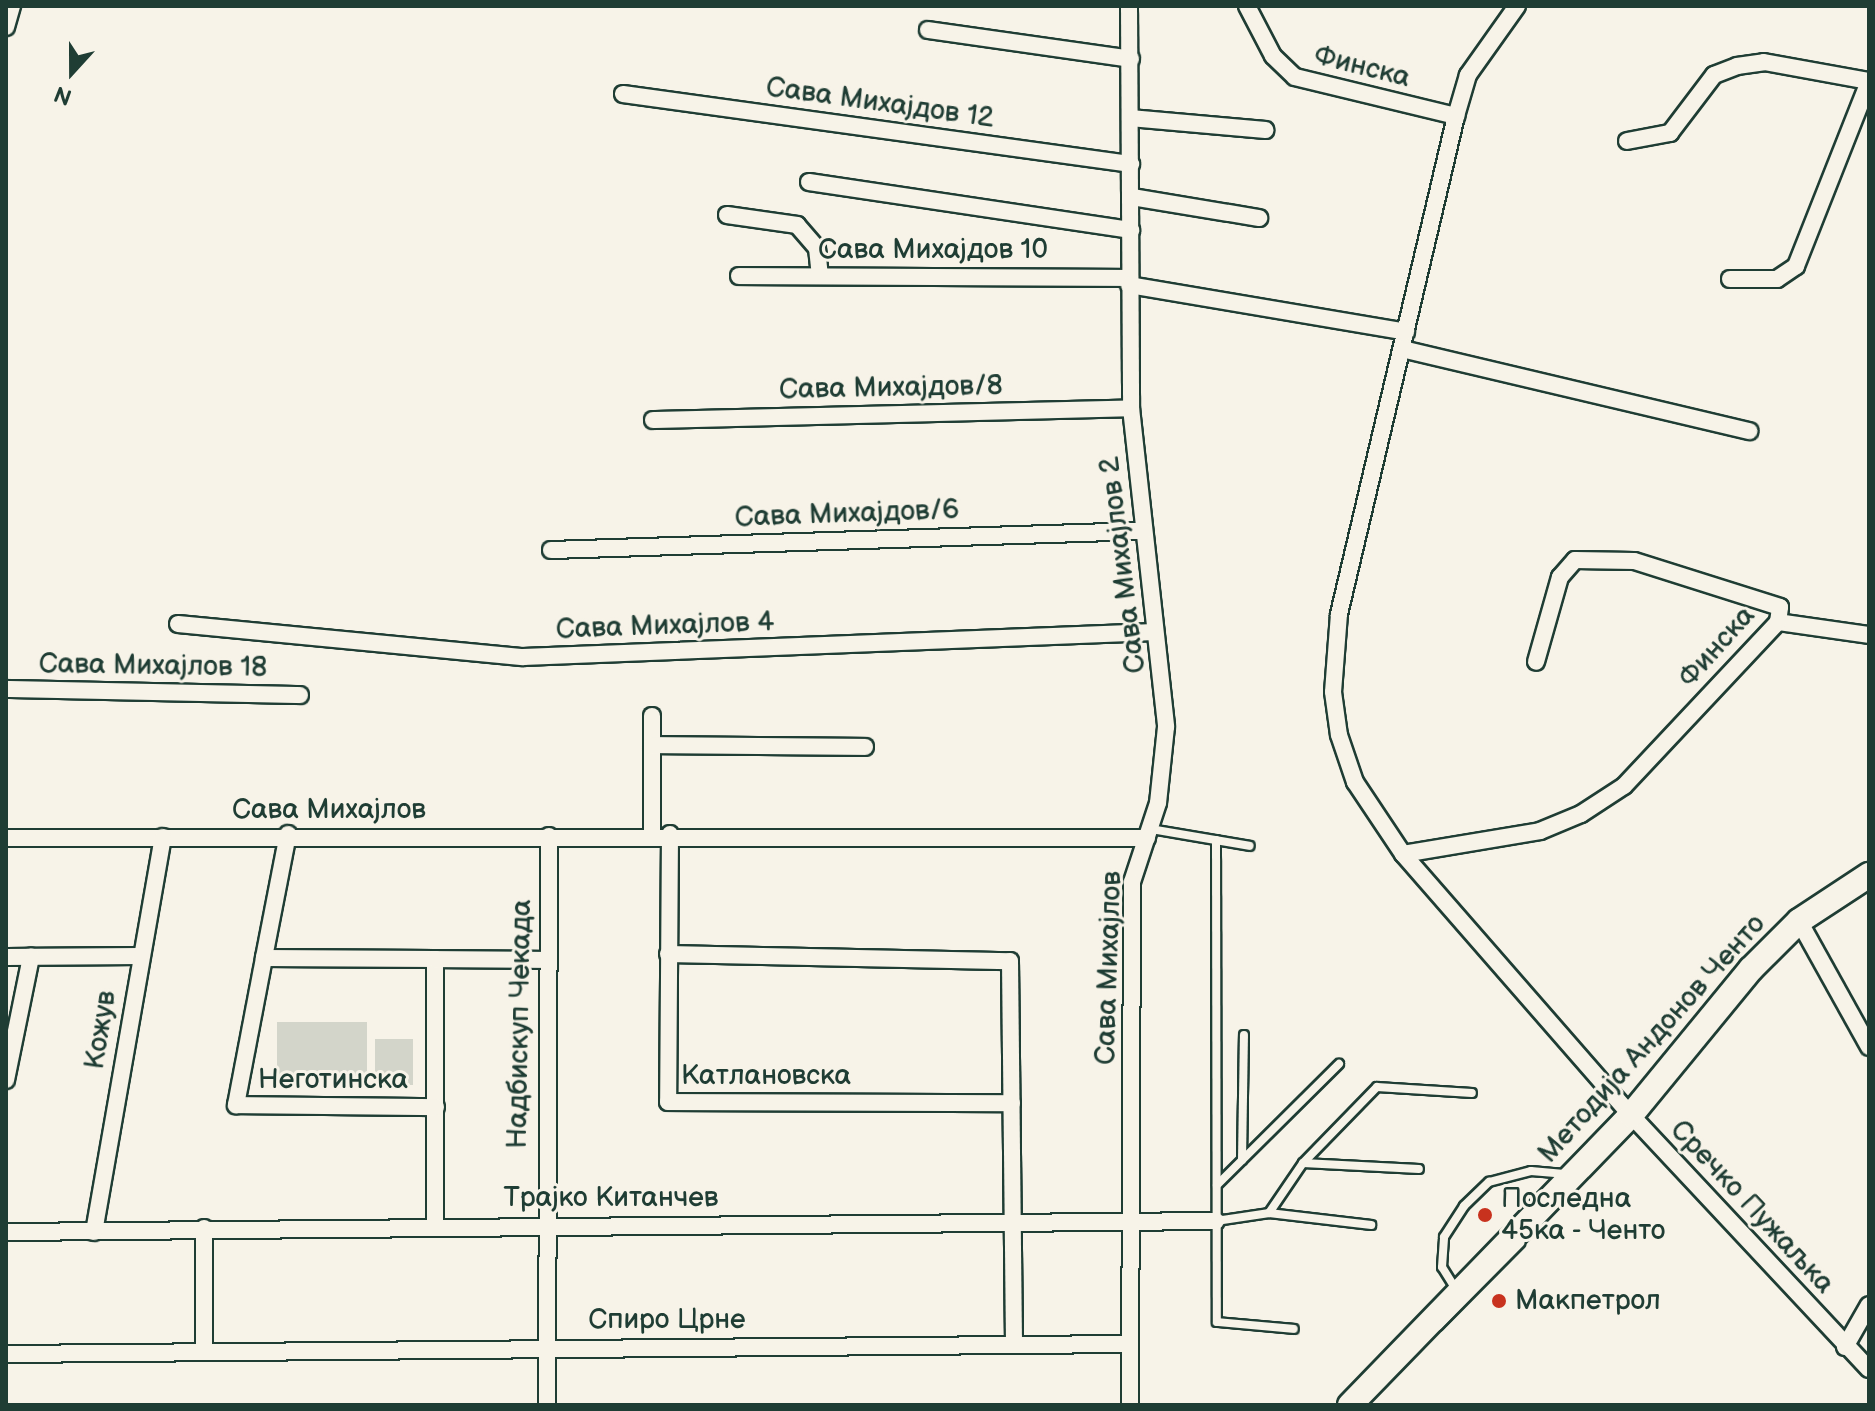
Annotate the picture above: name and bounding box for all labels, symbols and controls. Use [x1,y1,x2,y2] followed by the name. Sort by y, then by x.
[32,32,112,112] north arrow
[1310,39,1414,95] street label: Финска
[764,70,996,136] street label: Сава Михајдов 12
[51,79,76,110] text: N
[818,233,1048,267] street label: Сава Михајдов 10
[779,369,1003,407] street label: Сава Михајдов/8
[1093,455,1153,675] street label: Сава Михајлов 2
[734,493,960,535] street label: Сава Михајдов/6
[1672,599,1762,695] street label: Финска
[555,605,775,647] street label: Сава Михајлов 4
[38,647,268,685] street label: Сава Михајлов 18
[232,793,426,827] street label: Сава Михајлов
[1089,871,1129,1065] street label: Сава Михајлов
[501,899,539,1149] street label: Надбискуп Чекада
[1532,908,1772,1170] street label: Методија Андонов Ченто
[78,988,124,1072] street label: Кожув
[681,1059,851,1093] street label: Катлановска
[258,1063,408,1097] street label: Неготинска
[1663,1113,1841,1301] street label: Сречко Пужаљка
[504,1181,718,1215] street label: Трајко Китанчев
[1501,1182,1668,1248] place label: Последна 45ка - Ченто
[1476,1206,1494,1224] marker: Последна 45ка - Ченто
[1515,1284,1661,1318] place label: Макпетрол
[1490,1292,1508,1310] marker: Макпетрол
[588,1303,746,1337] street label: Спиро Црне

